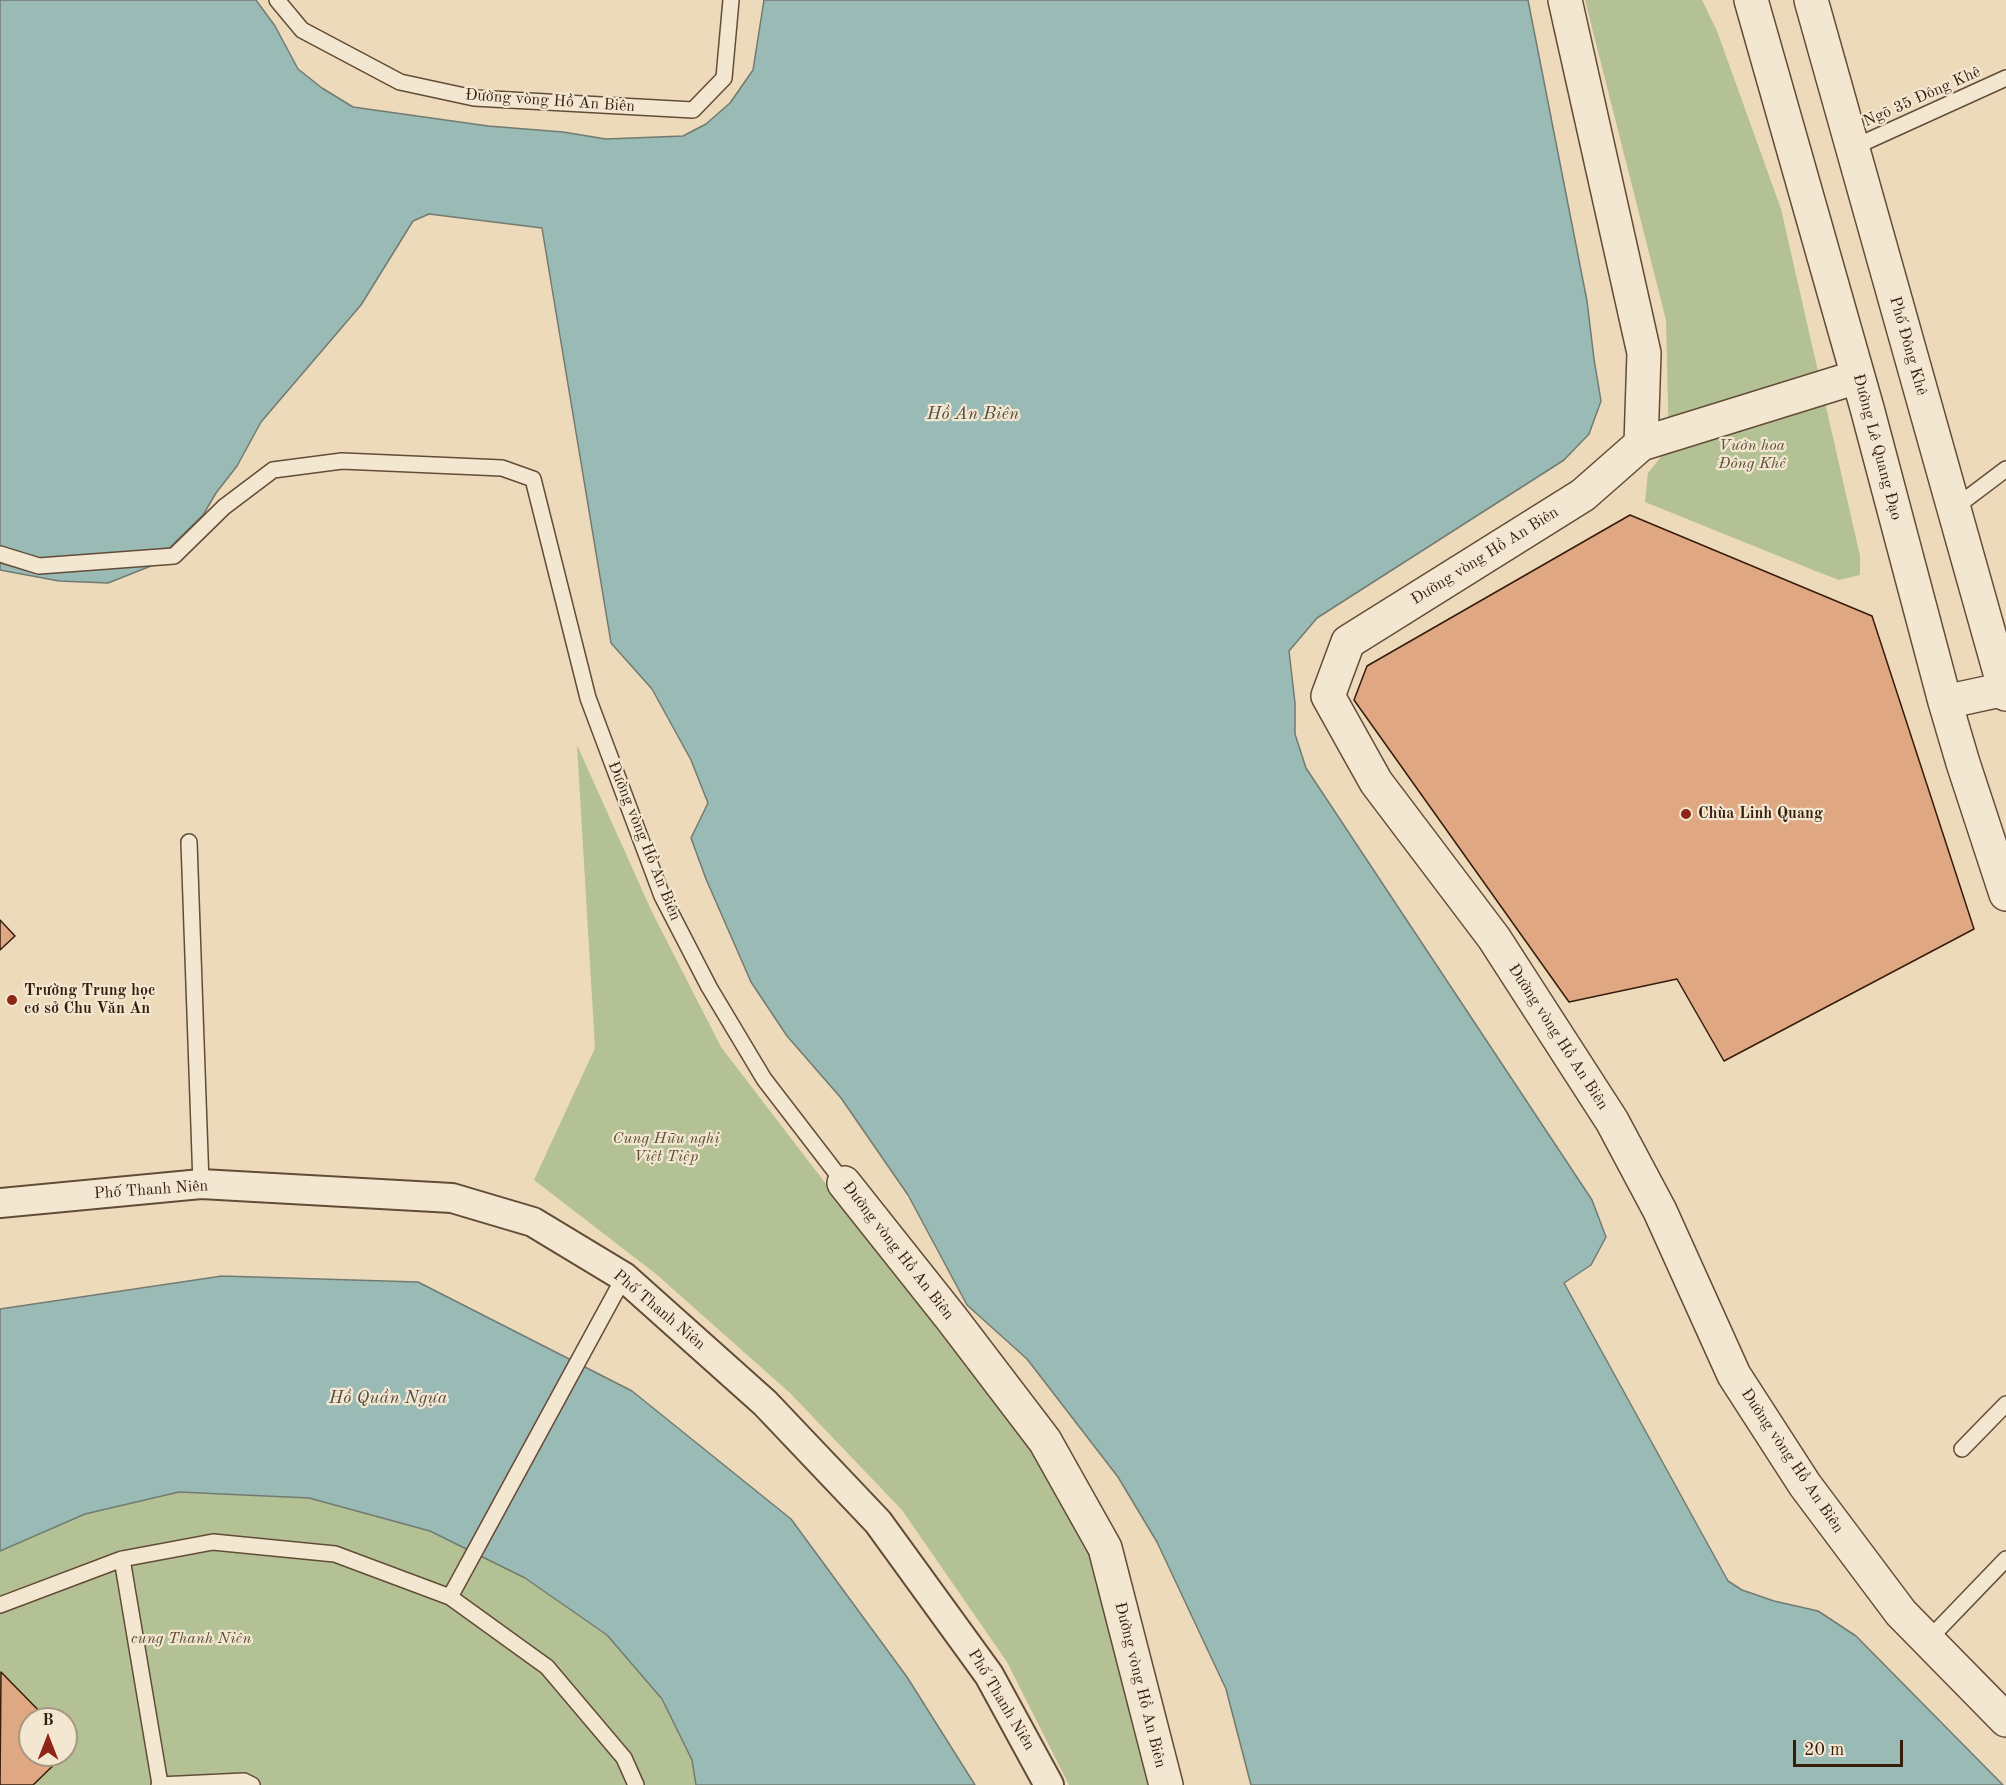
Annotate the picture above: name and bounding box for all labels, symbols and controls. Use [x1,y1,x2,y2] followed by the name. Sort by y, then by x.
[1860,62,1984,132] street label: Ngõ 35 Đông Khê
[464,85,636,117] street label: Đường vòng Hồ An Biên
[1885,294,1931,398] street label: Phố Đông Khê
[1848,372,1906,522] street label: Đường Lê Quang Đạo
[927,403,1019,425] water label: Hồ An Biên
[1718,436,1786,474] park label: Vườn hoa Đông Khê
[1408,503,1562,609] street label: Đường vòng Hồ An Biên
[603,759,685,923] street label: Đường vòng Hồ An Biên
[1698,804,1823,824] place label: Chùa Linh Quang
[1679,807,1693,821] marker: Chùa Linh Quang
[1504,960,1612,1114] street label: Đường vòng Hồ An Biên
[24,981,155,1019] place label: Trường Trung học cơ sở Chu Văn An
[5,993,19,1007] marker: Trường Trung học cơ sở Chu Văn An
[612,1129,720,1167] park label: Cung Hữu nghị Việt Tiệp
[93,1176,209,1204] street label: Phố Thanh Niên
[838,1178,958,1324] street label: Đường vòng Hồ An Biên
[609,1266,709,1354] street label: Phố Thanh Niên
[1736,1385,1848,1537] street label: Đường vòng Hồ An Biên
[329,1387,447,1409] water label: Hồ Quần Ngựa
[1110,1600,1170,1770] street label: Đường vòng Hồ An Biên
[131,1629,251,1649] park label: cung Thanh Niên
[963,1646,1039,1754] street label: Phố Thanh Niên
[18,1707,78,1767] north arrow
[42,1713,54,1729] text: B
[1796,1728,1906,1766] scale bar
[1804,1741,1844,1759] text: 20 m

